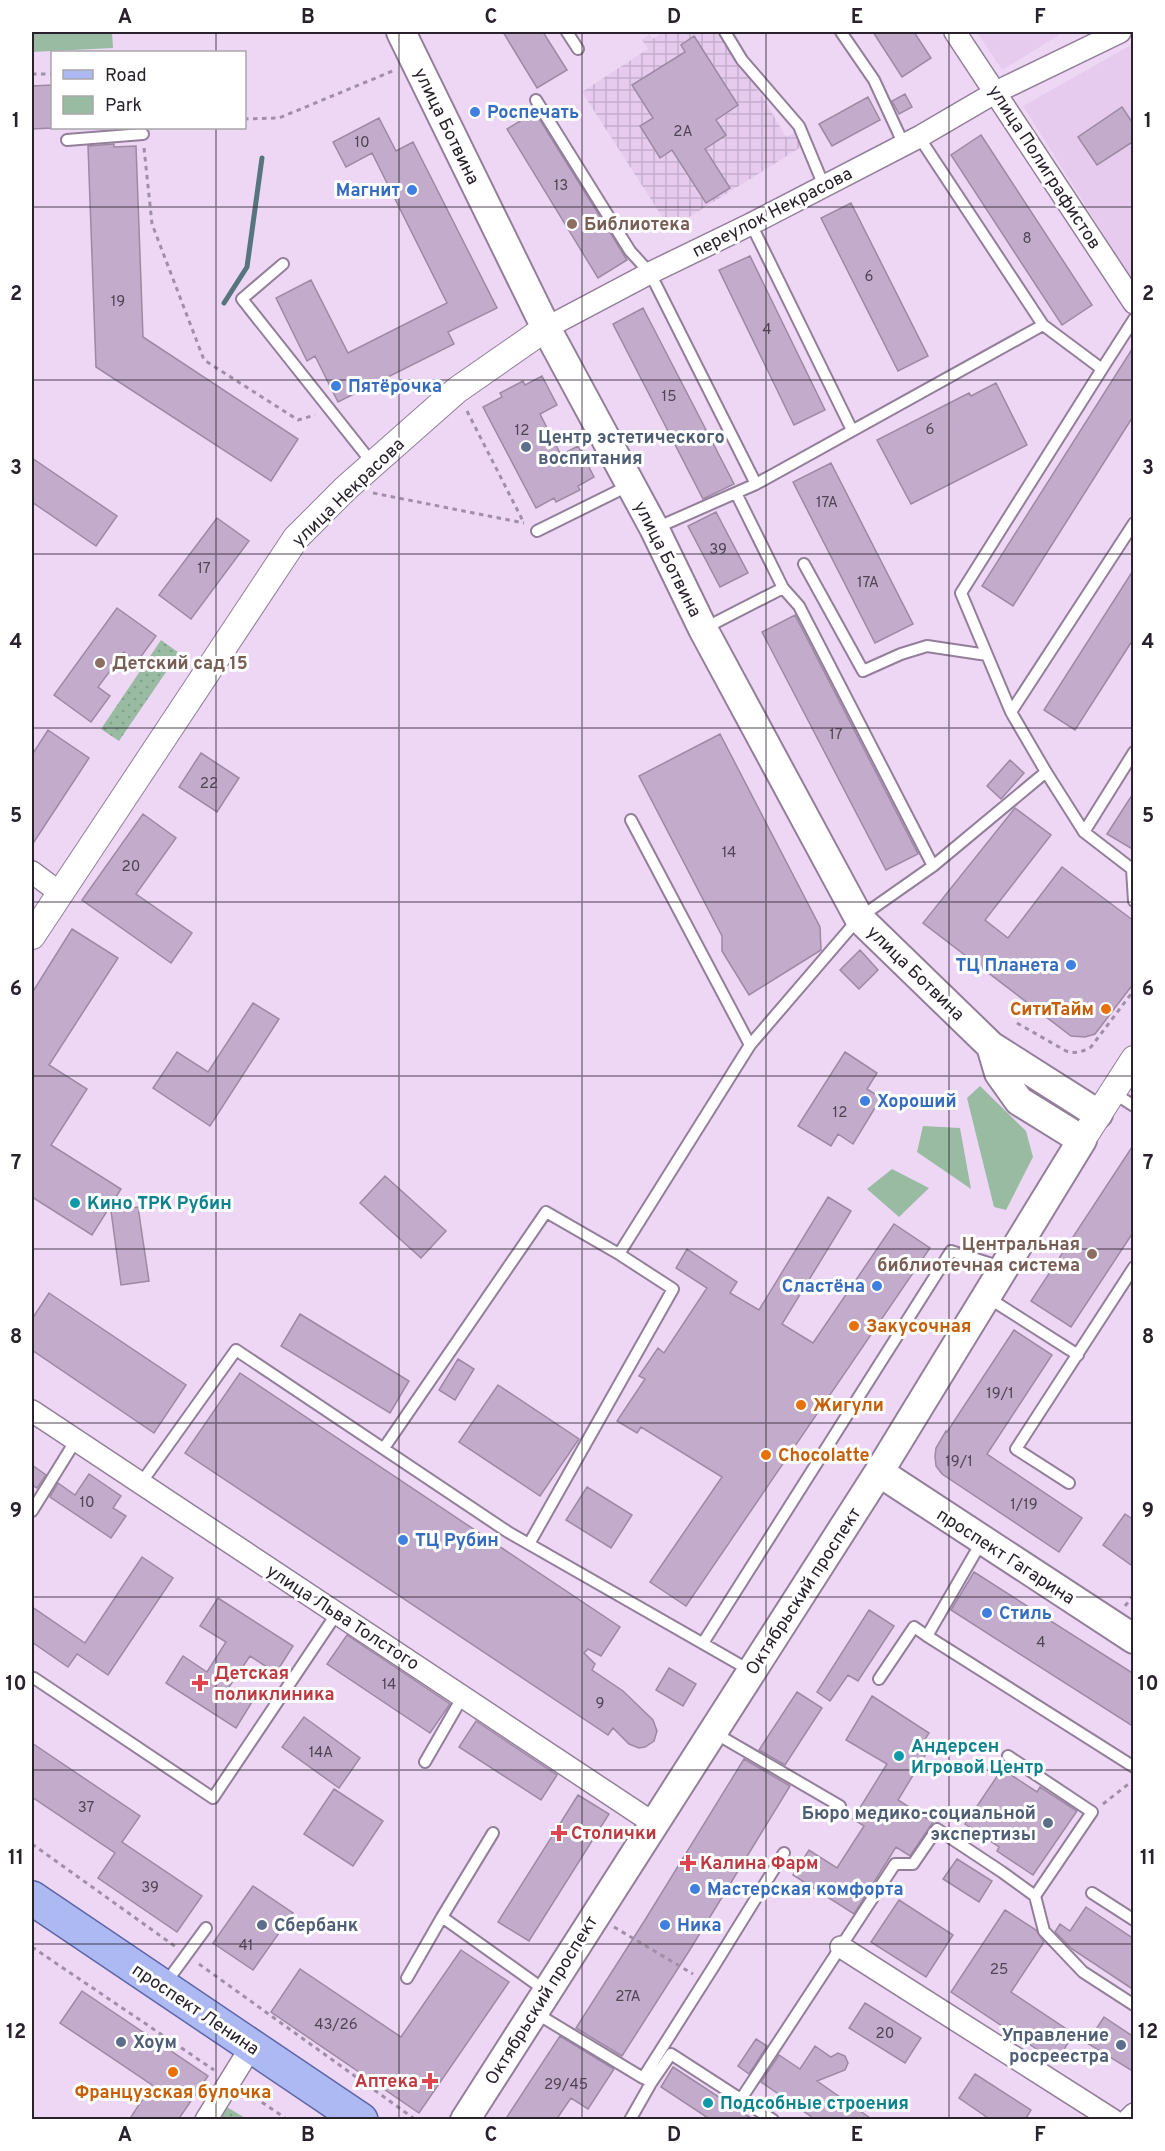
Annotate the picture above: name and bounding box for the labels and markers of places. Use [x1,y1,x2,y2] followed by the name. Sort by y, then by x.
[487,102,579,125] place label: Роспечать
[468,105,482,119] marker: Роспечать
[336,180,401,203] place label: Магнит
[405,183,419,197] marker: Магнит
[584,214,690,237] place label: Библиотека
[565,217,579,231] marker: Библиотека
[348,376,442,399] place label: Пятёрочка
[329,379,343,393] marker: Пятёрочка
[538,427,725,471] place label: Центр эстетического воспитания
[519,440,533,454] marker: Центр эстетического воспитания
[112,653,248,676] place label: Детский сад 15
[93,656,107,670] marker: Детский сад 15
[956,955,1059,978] place label: ТЦ Планета
[1064,958,1078,972] marker: ТЦ Планета
[1010,999,1094,1022] place label: СитиТайм
[1099,1002,1113,1016] marker: СитиТайм
[877,1091,957,1114] place label: Хороший
[858,1094,872,1108] marker: Хороший
[87,1193,232,1216] place label: Кино ТРК Рубин
[68,1196,82,1210] marker: Кино ТРК Рубин
[877,1234,1080,1278] place label: Центральная библиотечная система
[1085,1247,1099,1261] marker: Центральная библиотечная система
[782,1276,865,1299] place label: Сластёна
[870,1279,884,1293] marker: Сластёна
[866,1316,971,1339] place label: Закусочная
[847,1319,861,1333] marker: Закусочная
[813,1395,884,1418] place label: Жигули
[794,1398,808,1412] marker: Жигули
[778,1445,870,1468] place label: Chocolatte
[759,1448,773,1462] marker: Chocolatte
[415,1530,499,1553] place label: ТЦ Рубин
[396,1533,410,1547] marker: ТЦ Рубин
[999,1603,1052,1626] place label: Стиль
[980,1606,994,1620] marker: Стиль
[214,1663,335,1707] place label: Детская поликлиника
[191,1674,209,1692] marker: Детская поликлиника
[911,1736,1044,1780] place label: Андерсен Игровой Центр
[892,1749,906,1763] marker: Андерсен Игровой Центр
[802,1803,1036,1847] place label: Бюро медико-социальной экспертизы
[1041,1816,1055,1830] marker: Бюро медико-социальной экспертизы
[571,1823,657,1846] place label: Столички
[552,1826,566,1840] marker: Столички
[700,1853,818,1876] place label: Калина Фарм
[681,1856,695,1870] marker: Калина Фарм
[707,1879,904,1902] place label: Мастерская комфорта
[688,1882,702,1896] marker: Мастерская комфорта
[274,1915,359,1938] place label: Сбербанк
[677,1915,722,1938] place label: Ника
[255,1918,269,1932] marker: Сбербанк
[658,1918,672,1932] marker: Ника
[1002,2025,1109,2069] place label: Управление росреестра
[133,2032,177,2055] place label: Хоум
[114,2035,128,2049] marker: Хоум
[1114,2038,1128,2052] marker: Управление росреестра
[166,2065,180,2079] marker: Французская булочка
[355,2071,418,2094] place label: Аптека
[423,2074,437,2088] marker: Аптека
[75,2082,271,2105] place label: Французская булочка
[720,2093,909,2116] place label: Подсобные строения
[701,2096,715,2110] marker: Подсобные строения

